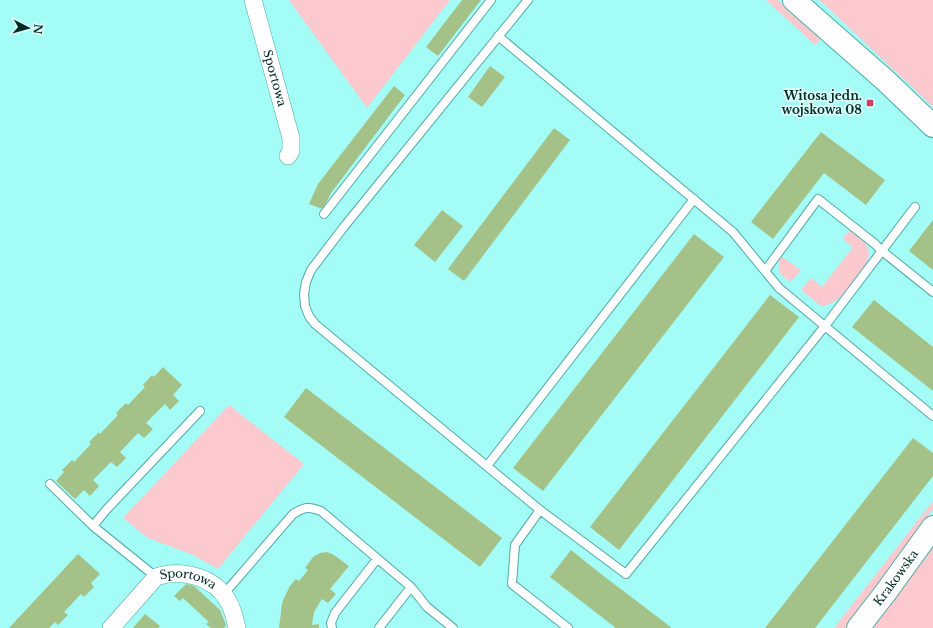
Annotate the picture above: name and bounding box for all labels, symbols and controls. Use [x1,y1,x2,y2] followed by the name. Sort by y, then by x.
[8,8,48,48] north arrow
[30,23,45,36] text: N
[260,48,290,108] street label: Sportowa
[781,88,862,117] place label: Witosa jedn. wojskowa 08
[865,98,875,108] marker: Witosa jedn. wojskowa 08
[870,546,921,609] street label: Krakowska
[158,565,220,592] street label: Sportowa

